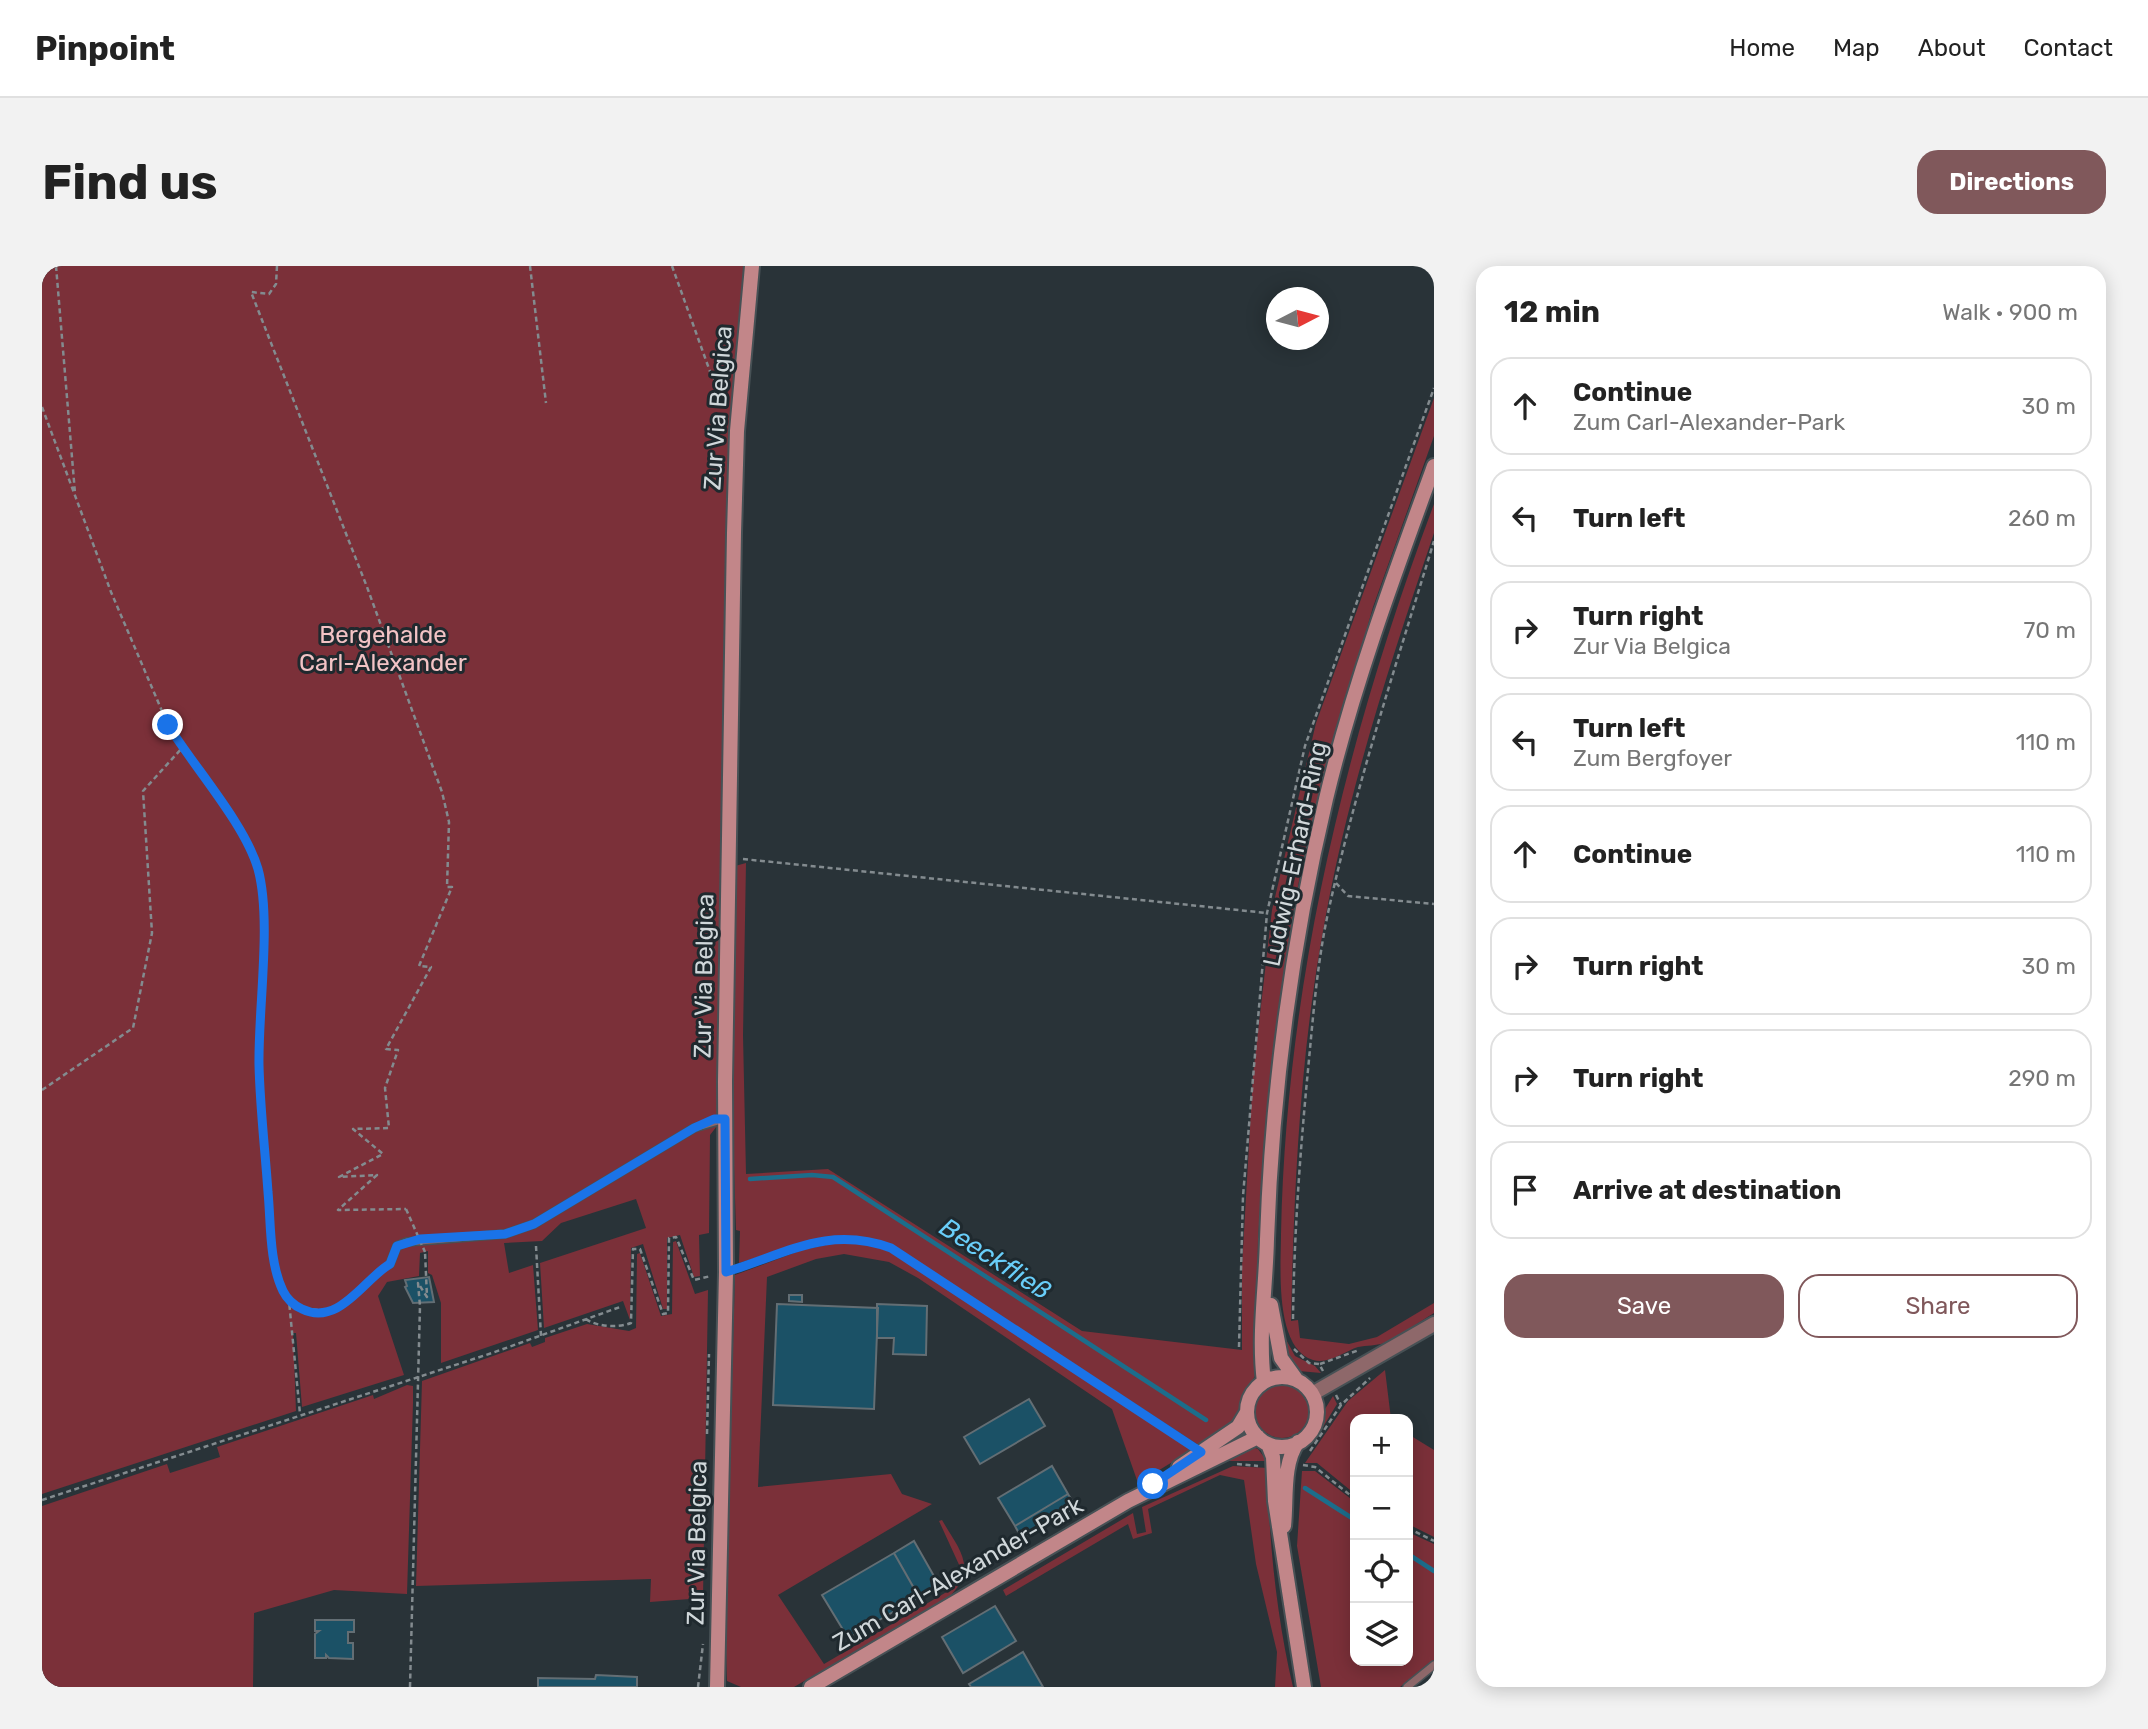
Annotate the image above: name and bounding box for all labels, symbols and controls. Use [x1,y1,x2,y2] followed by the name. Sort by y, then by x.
[35,29,175,68] text: Pinpoint
[1729,34,1795,62] text: Home
[1833,34,1880,62] text: Map
[1918,34,1986,62] text: About
[2024,34,2113,62] text: Contact
[1917,150,2106,214] button: Directions
[42,153,218,211] text: Find us
[1266,287,1329,350] north arrow
[1504,294,1600,330] text: 12 min
[1942,298,2078,326] text: Walk · 900 m
[698,325,738,491] street label: Zur Via Belgica
[1573,377,1692,408] text: Continue
[1506,387,1544,425] icon: ahead
[2021,392,2076,420] text: 30 m
[1573,408,1845,436] text: Zum Carl-Alexander-Park
[1506,499,1544,537] icon: left
[1573,503,1685,534] text: Turn left
[2008,504,2076,532] text: 260 m
[1573,601,1703,632] text: Turn right
[1506,611,1544,649] icon: right
[2024,616,2076,644] text: 70 m
[299,621,467,677] park label: Bergehalde Carl-Alexander
[1573,632,1731,660] text: Zur Via Belgica
[152,709,183,740] route end
[1573,713,1685,744] text: Turn left
[1506,723,1544,761] icon: left
[2016,728,2076,756] text: 110 m
[1257,739,1333,969] street label: Ludwig-Erhard-Ring
[1573,744,1732,772] text: Zum Bergfoyer
[1506,835,1544,873] icon: ahead
[1573,839,1692,870] text: Continue
[2016,840,2076,868] text: 110 m
[689,893,719,1059] street label: Zur Via Belgica
[1506,947,1544,985] icon: right
[1573,951,1703,982] text: Turn right
[2021,952,2076,980] text: 30 m
[1506,1059,1544,1097] icon: right
[1573,1063,1703,1094] text: Turn right
[2008,1064,2076,1092] text: 290 m
[1506,1171,1544,1209] icon: arrive
[1573,1175,1841,1206] text: Arrive at destination
[934,1212,1057,1307] water label: Beeckfließ
[1504,1274,1784,1338] button: Save
[1798,1274,2078,1338] button: Share
[1350,1414,1413,1666] map controls
[1350,1414,1413,1477] button: +
[682,1460,712,1626] street label: Zur Via Belgica
[1137,1468,1168,1499] route start
[1350,1477,1413,1540] button: −
[828,1491,1088,1657] street label: Zum Carl-Alexander-Park
[1350,1540,1413,1603] button: locate
[1350,1603,1413,1666] button: layers

